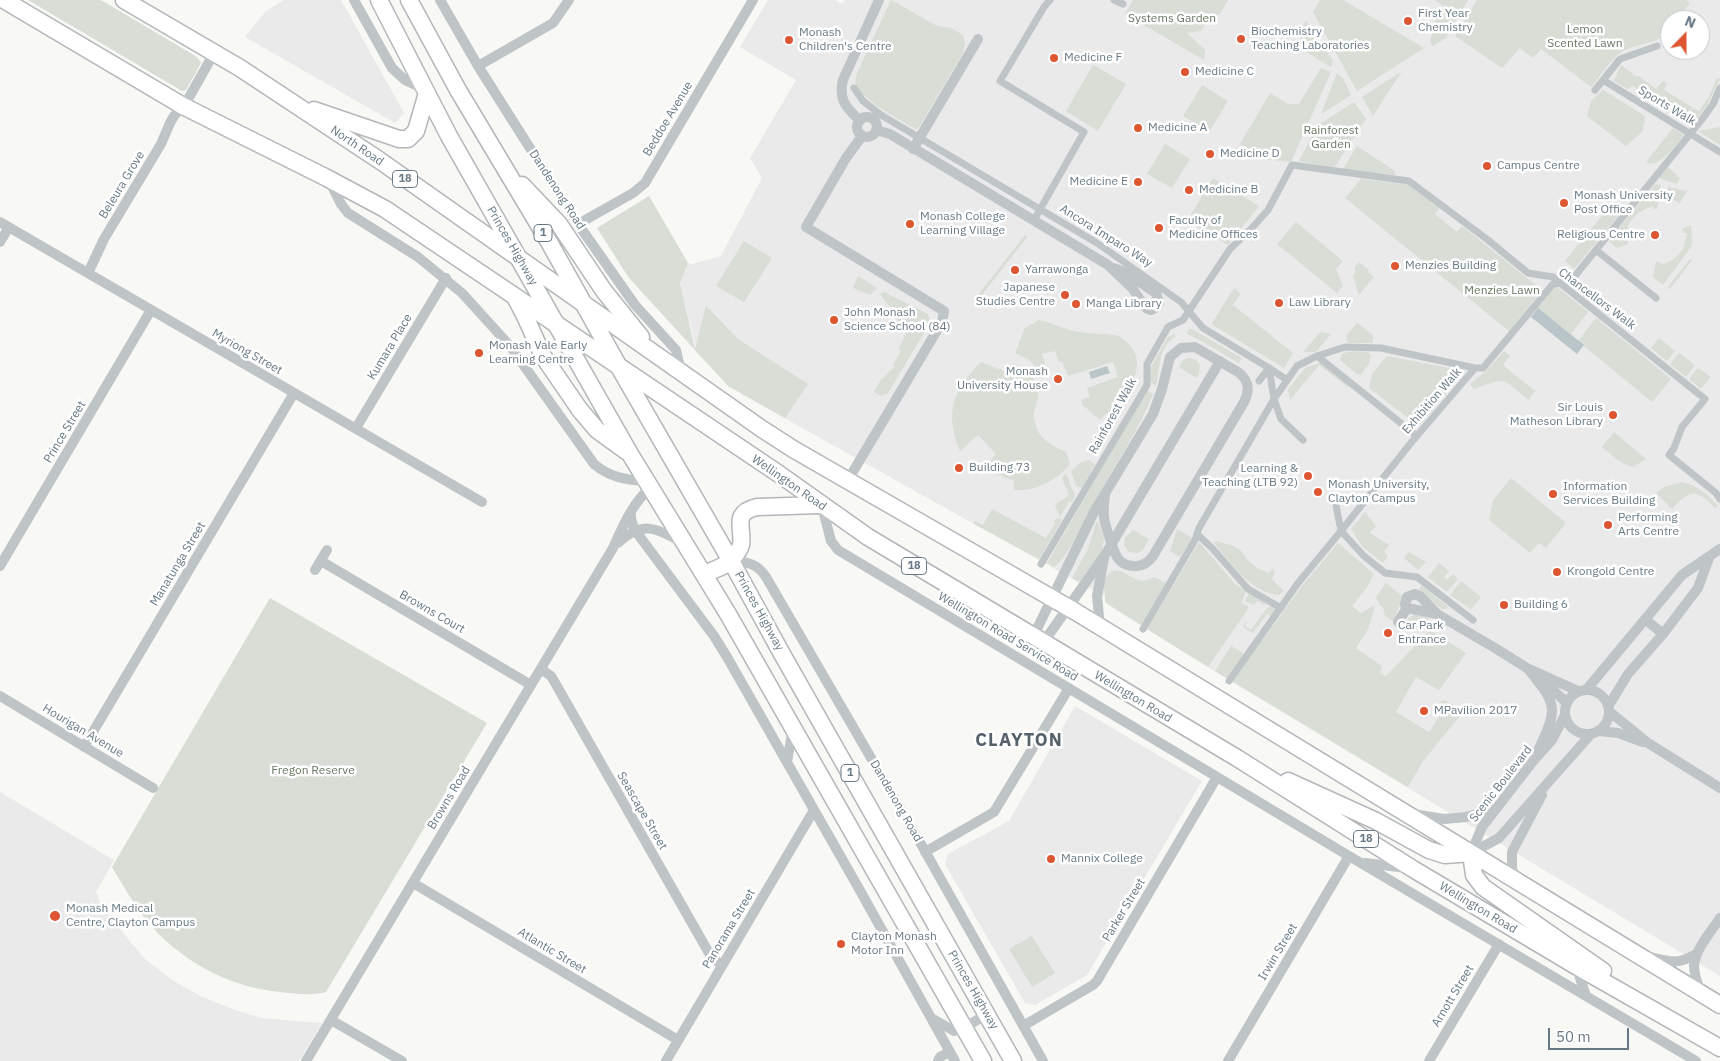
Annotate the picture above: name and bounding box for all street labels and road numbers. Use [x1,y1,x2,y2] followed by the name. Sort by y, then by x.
[640,79,696,159] street label: Beddoe Avenue
[1636,83,1698,129] street label: Sports Walk
[328,123,386,169] street label: North Road
[526,148,588,232] street label: Dandenong Road
[96,149,148,221] street label: Beleura Grove
[392,170,418,188] road number: 18
[1057,202,1155,270] street label: Ancora Imparo Way
[484,204,540,288] street label: Princes Highway
[534,224,552,242] road number: 1
[1556,265,1638,333] street label: Chancellors Walk
[365,311,415,383] street label: Kumara Place
[209,326,285,378] street label: Myriong Street
[1399,365,1465,437] street label: Exhibition Walk
[1086,375,1140,457] street label: Rainforest Walk
[41,398,89,466] street label: Prince Street
[749,452,829,514] street label: Wellington Road
[147,519,209,609] street label: Manatunga Street
[902,558,926,574] road number: 18
[731,569,787,653] street label: Princes Highway
[397,587,467,637] street label: Browns Court
[935,589,1081,685] street label: Wellington Road Service Road
[1092,668,1174,726] street label: Wellington Road
[40,701,126,761] street label: Hourigan Avenue
[1467,743,1535,825] street label: Scenic Boulevard
[867,758,925,844] street label: Dandenong Road
[425,764,473,832] street label: Browns Road
[841,764,859,781] road number: 1
[614,769,670,853] street label: Seascape Street
[1354,831,1378,848] road number: 18
[1100,876,1148,944] street label: Parker Street
[1437,879,1519,937] street label: Wellington Road
[700,887,758,971] street label: Panorama Street
[1255,921,1301,983] street label: Irwin Street
[515,925,589,977] street label: Atlantic Street
[945,948,1001,1032] street label: Princes Highway
[1429,962,1477,1030] street label: Arnott Street

